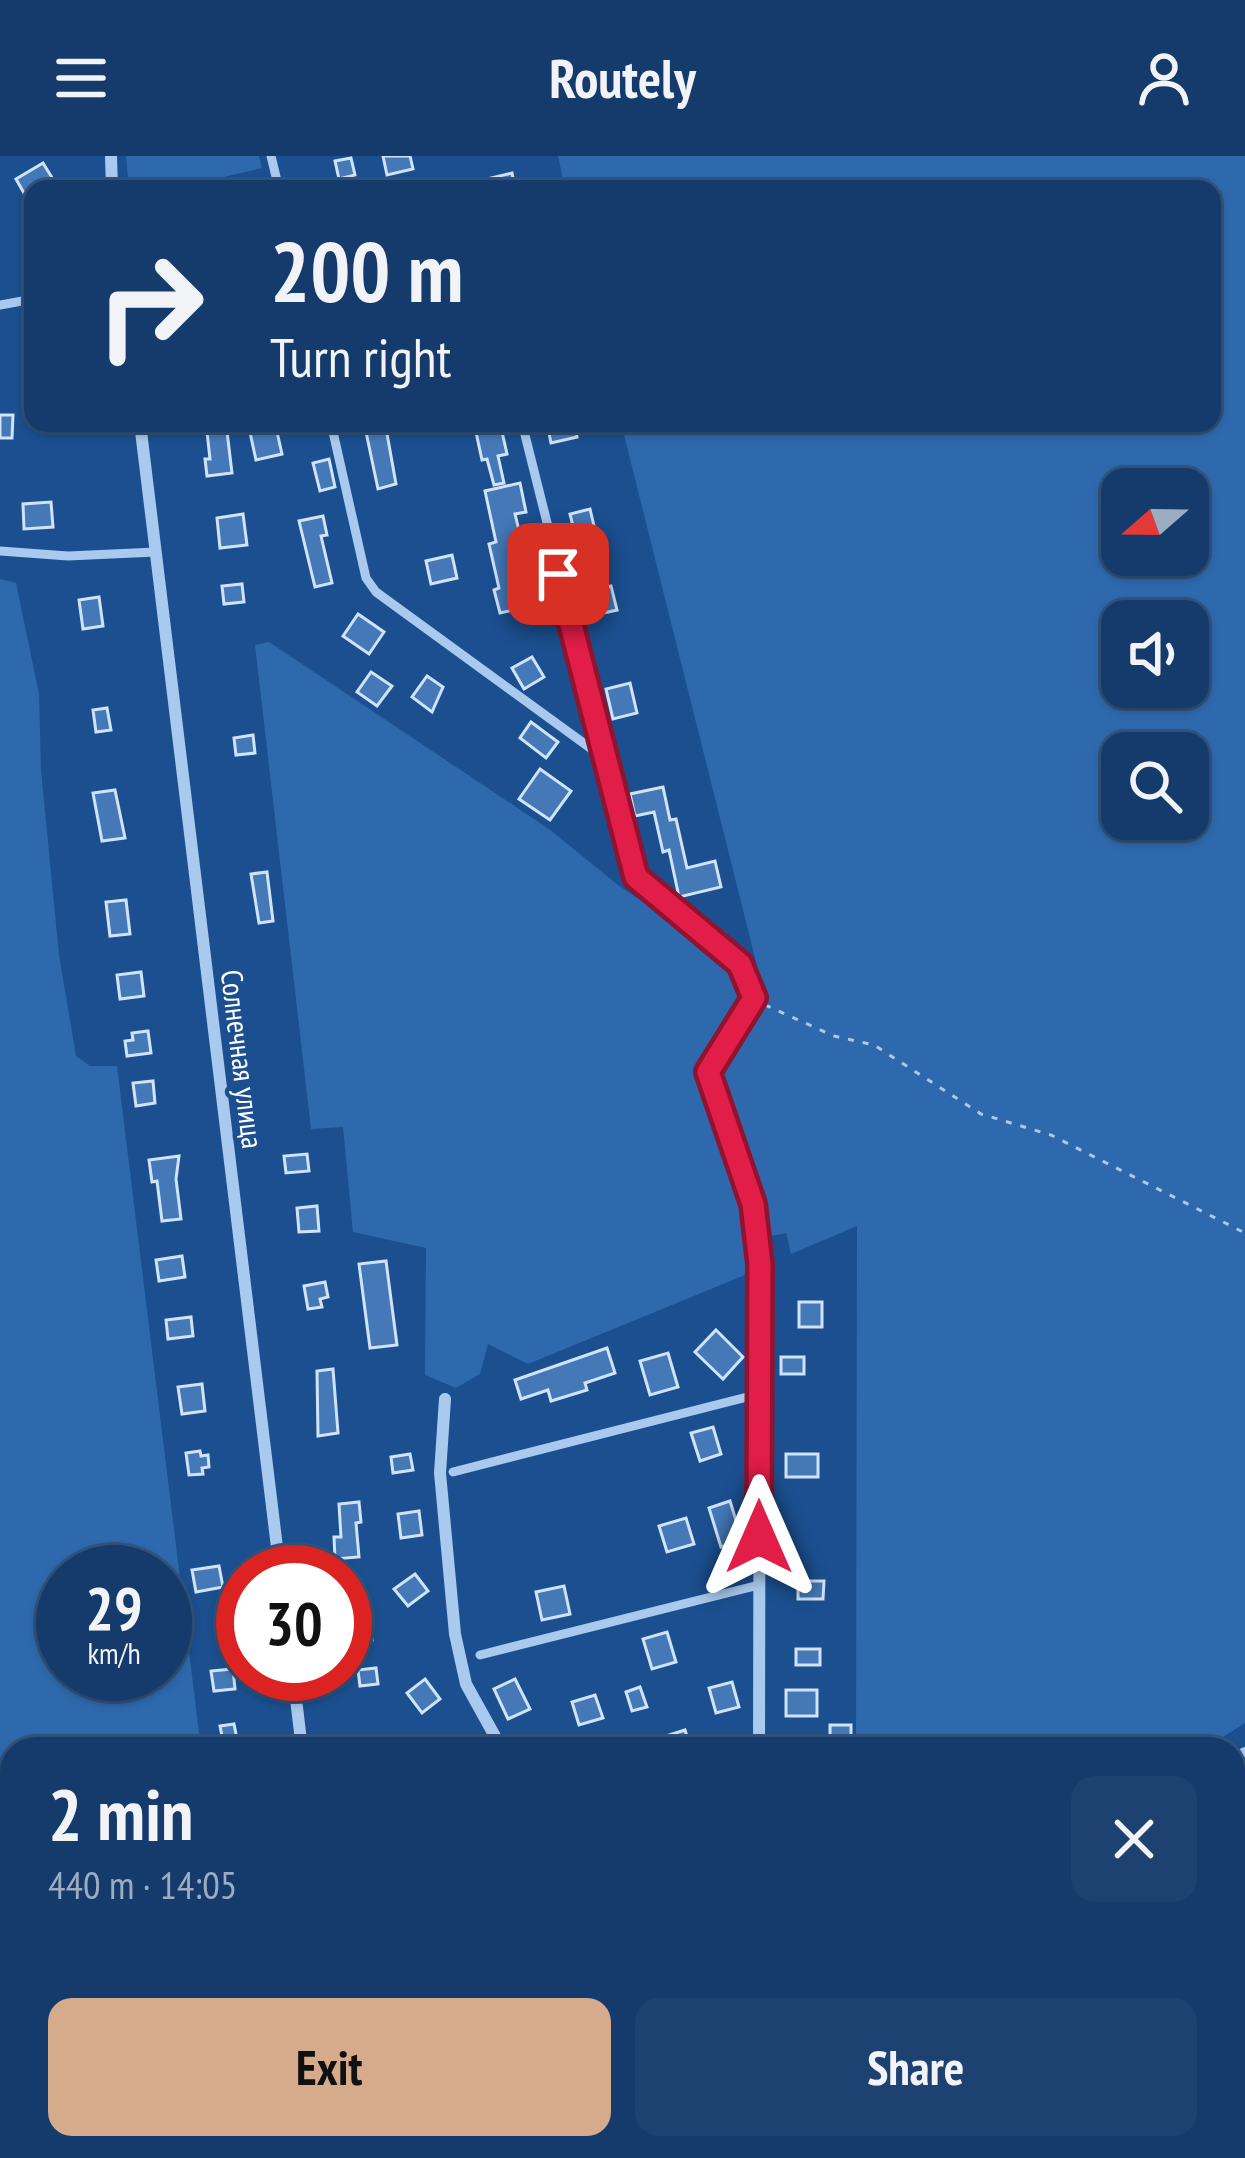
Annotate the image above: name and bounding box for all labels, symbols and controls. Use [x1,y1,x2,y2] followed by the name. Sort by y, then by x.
[549,43,696,113] text: Routely
[48,45,114,111] icon: menu
[1131,45,1197,111] icon: person
[270,216,463,325] text: 200 m
[72,228,228,384] icon: right
[270,322,451,392] text: Turn right
[1101,468,1209,576] north arrow
[1101,468,1209,840] map controls
[507,523,609,625] pin
[525,541,591,607] icon: arrive
[1101,600,1209,708] button: sound
[1101,732,1209,840] button: search
[213,967,273,1151] street label: Солнечная улица
[696,1474,822,1600] position arrow
[216,1545,372,1701] speed limit sign: 30
[85,1569,143,1647] text: 29
[87,1633,141,1672] text: km/h
[48,1767,193,1860] text: 2 min
[1071,1776,1197,1902] button: close
[48,1859,237,1910] text: 440 m · 14:05
[48,1998,611,2136] button: Exit
[635,1998,1197,2136] button: Share

